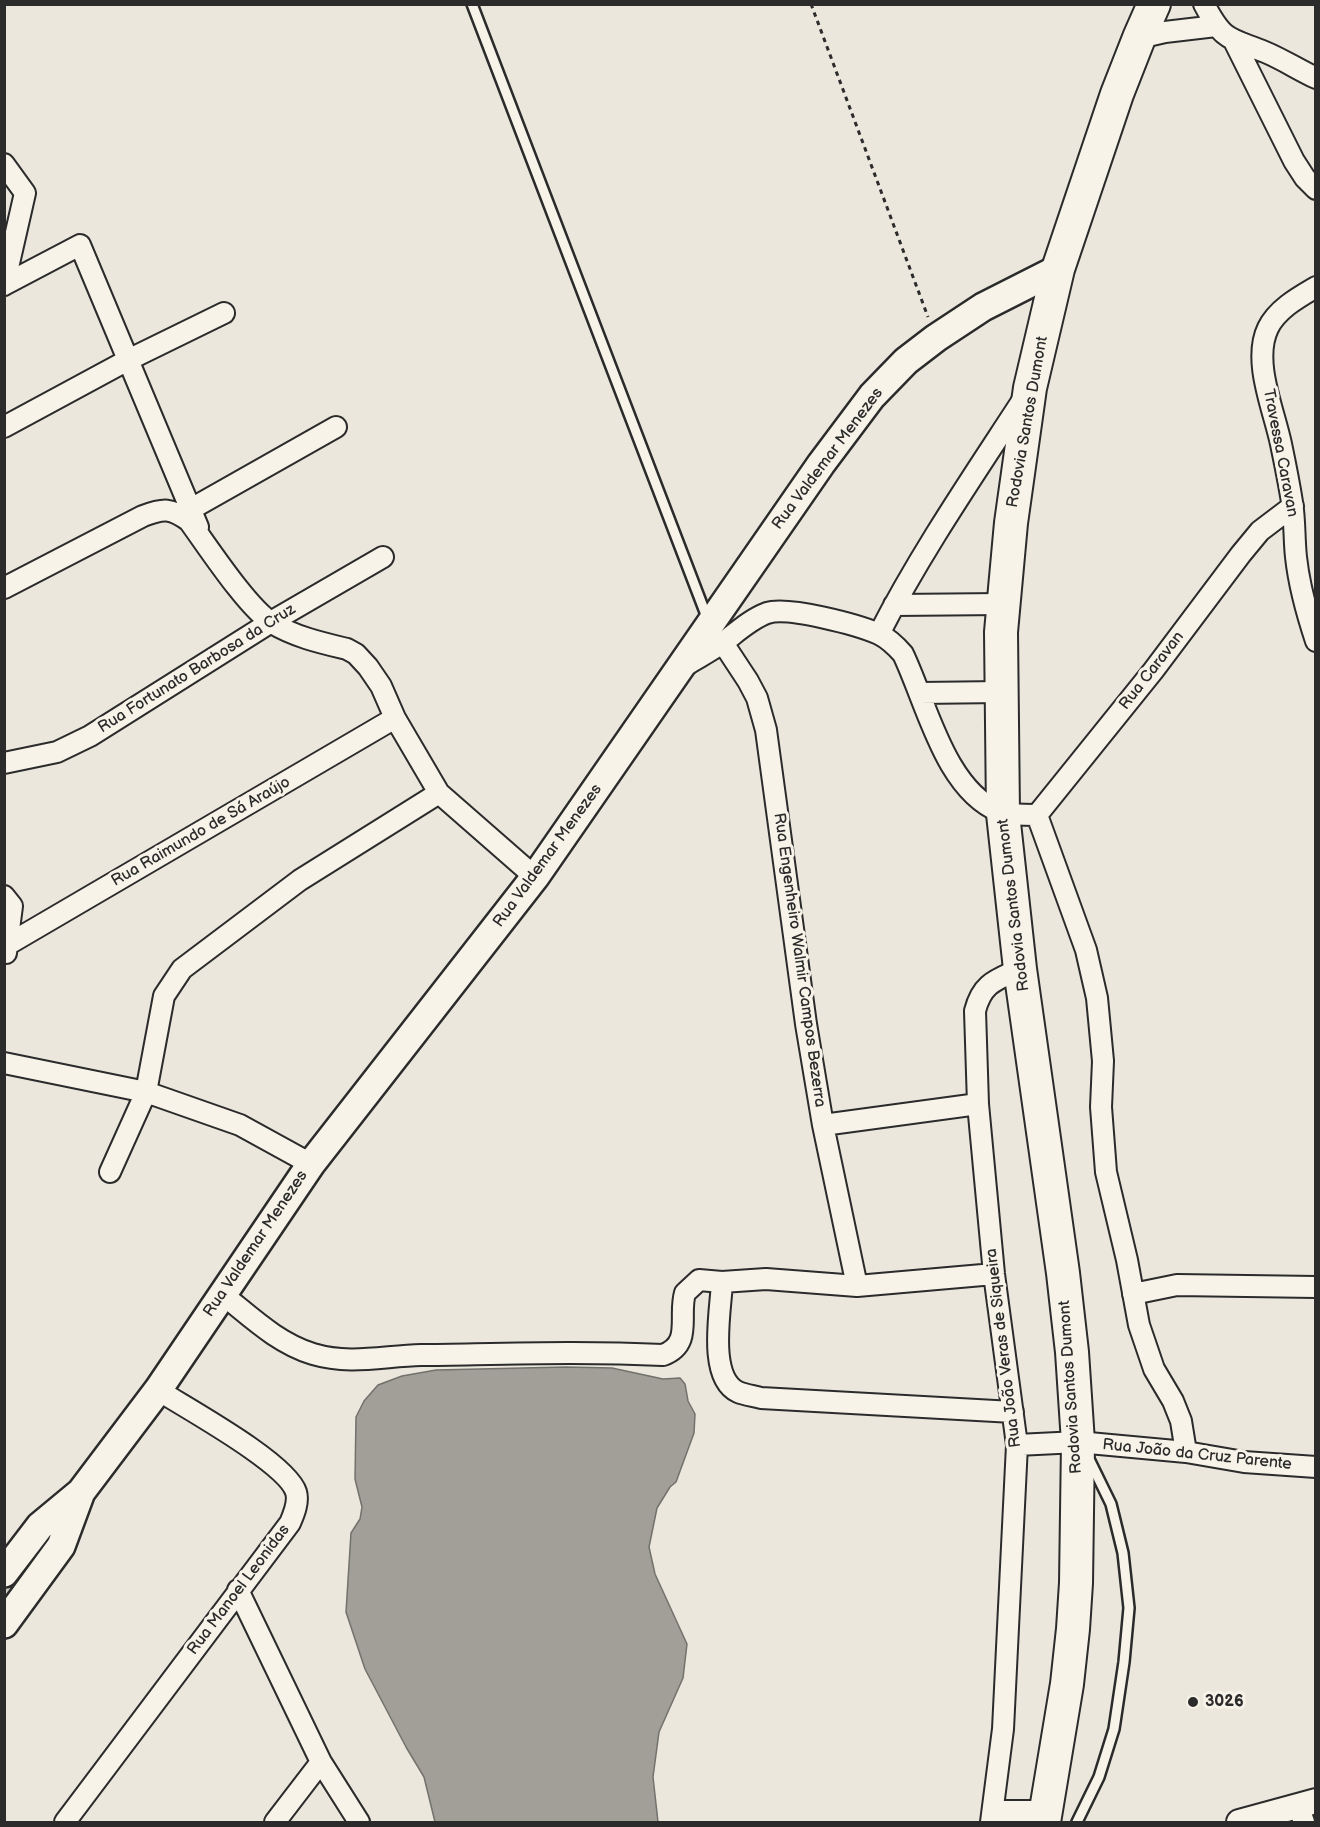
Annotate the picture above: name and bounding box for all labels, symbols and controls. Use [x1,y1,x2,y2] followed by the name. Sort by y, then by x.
[1003,335,1053,509] street label: Rodovia Santos Dumont
[768,384,888,534] street label: Rua Valdemar Menezes
[1258,387,1302,519] street label: Travessa Caravan
[95,600,299,738] street label: Rua Fortunato Barbosa da Cruz
[1115,628,1189,714] street label: Rua Caravan
[108,773,294,891] street label: Rua Raimundo de Sá Araújo
[490,781,606,931] street label: Rua Valdemar Menezes
[769,811,829,1109] street label: Rua Engenheiro Walmir Campos Bezerra
[994,818,1034,992] street label: Rodovia Santos Dumont
[200,1167,312,1321] street label: Rua Valdemar Menezes
[982,1247,1026,1449] street label: Rua João Veras de Siqueira
[1055,1300,1087,1474] street label: Rodovia Santos Dumont
[1101,1436,1293,1474] street label: Rua João da Cruz Parente
[184,1521,294,1659] street label: Rua Manoel Leonidas
[1205,1692,1244,1712] place label: 3026
[1186,1695,1200,1709] marker: 3026

